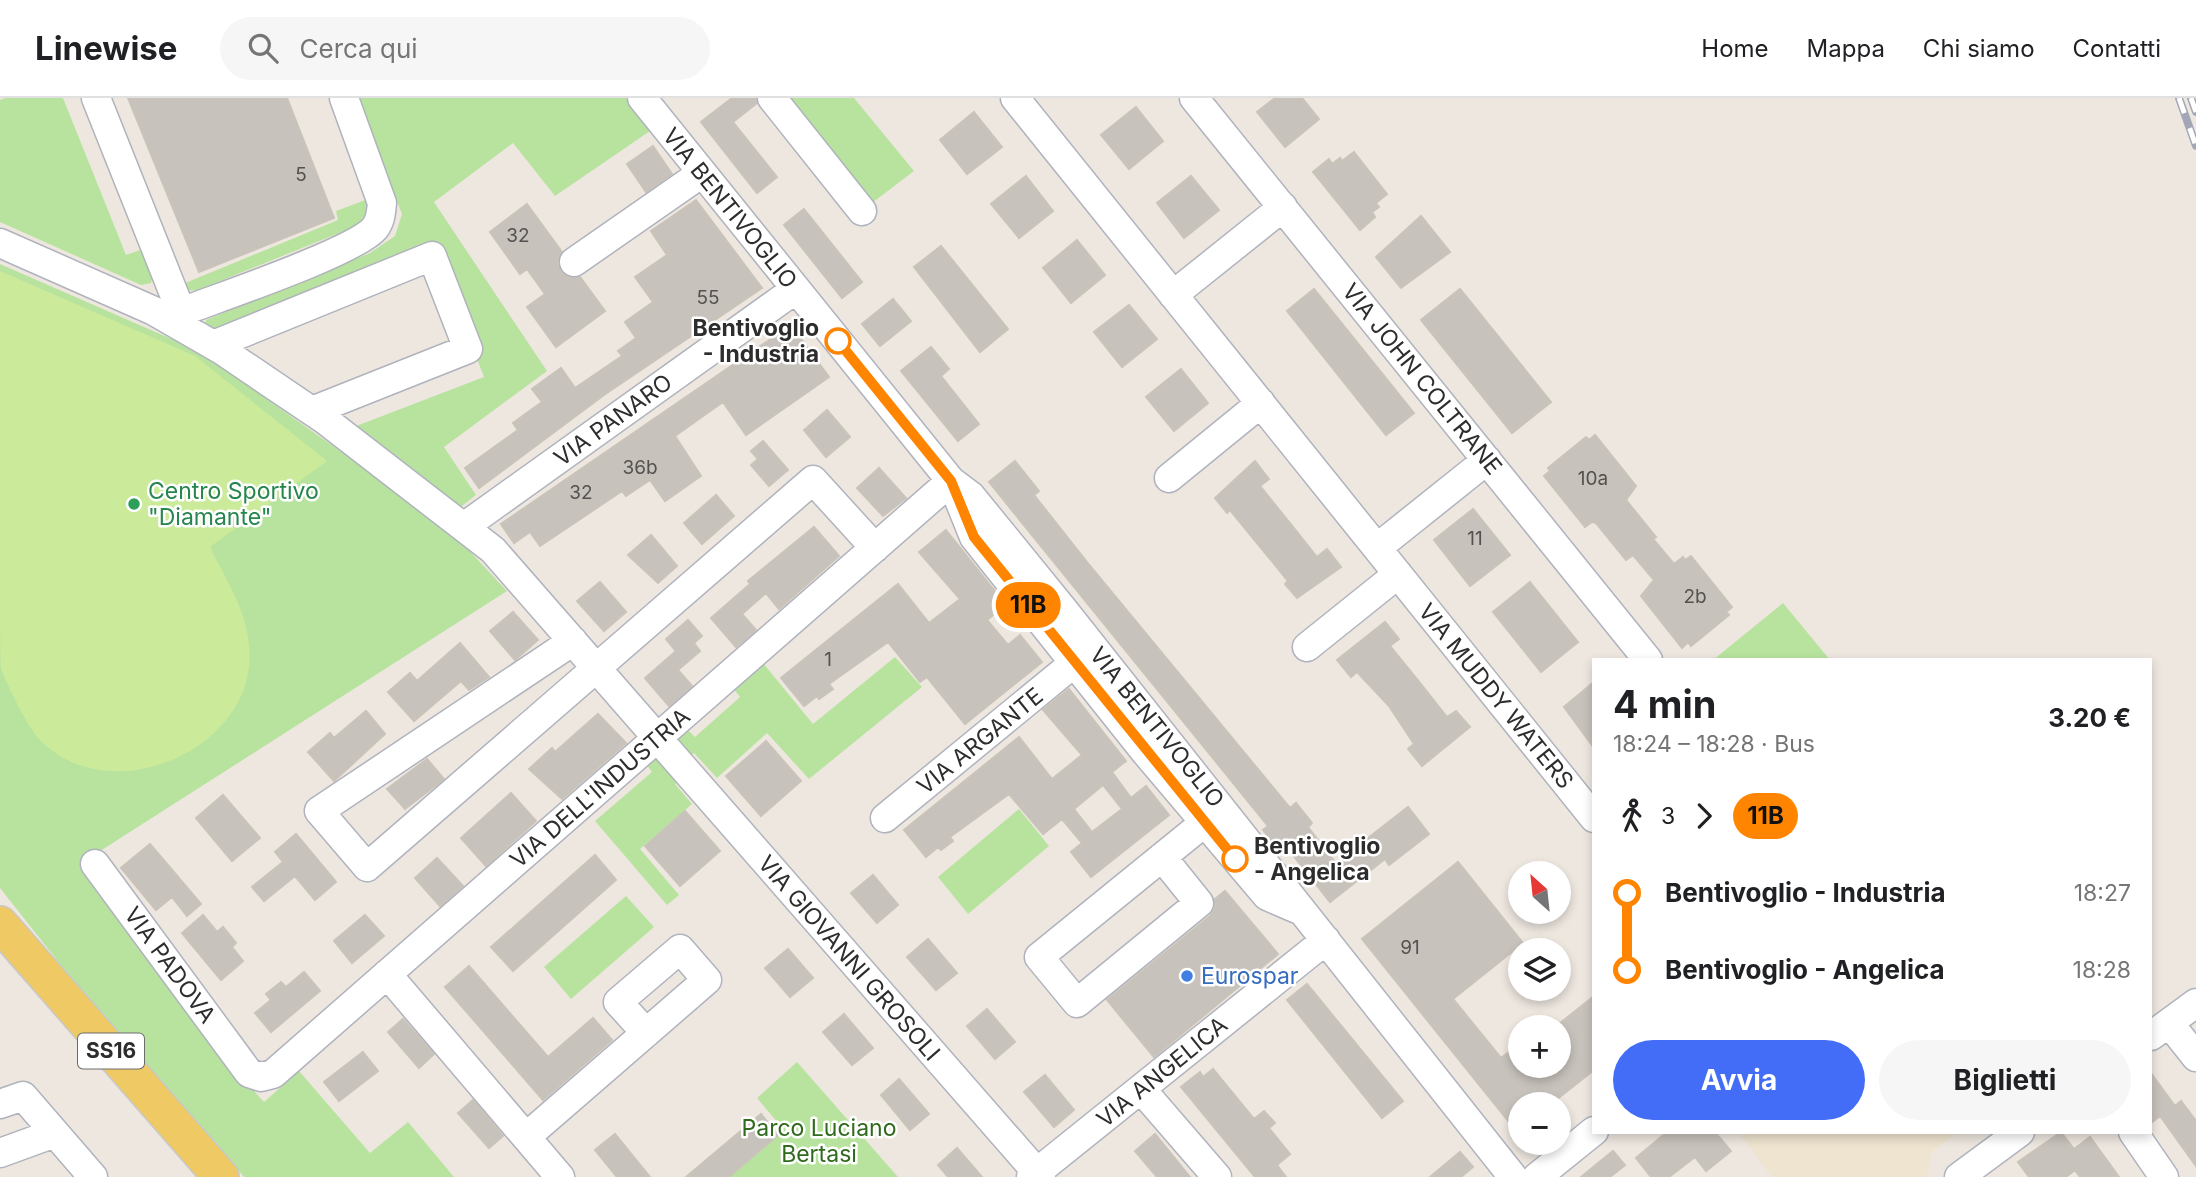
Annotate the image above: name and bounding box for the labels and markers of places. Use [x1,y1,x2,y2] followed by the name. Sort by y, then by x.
[693,314,819,368] place label: Bentivoglio - Industria
[825,328,851,354] marker: Bentivoglio - Industria
[148,477,319,531] place label: Centro Sportivo "Diamante"
[126,496,142,512] marker: Centro Sportivo "Diamante"
[1254,832,1380,886] place label: Bentivoglio - Angelica
[1222,846,1248,872] marker: Bentivoglio - Angelica
[1201,962,1299,990] place label: Eurospar
[1179,968,1195,984] marker: Eurospar

